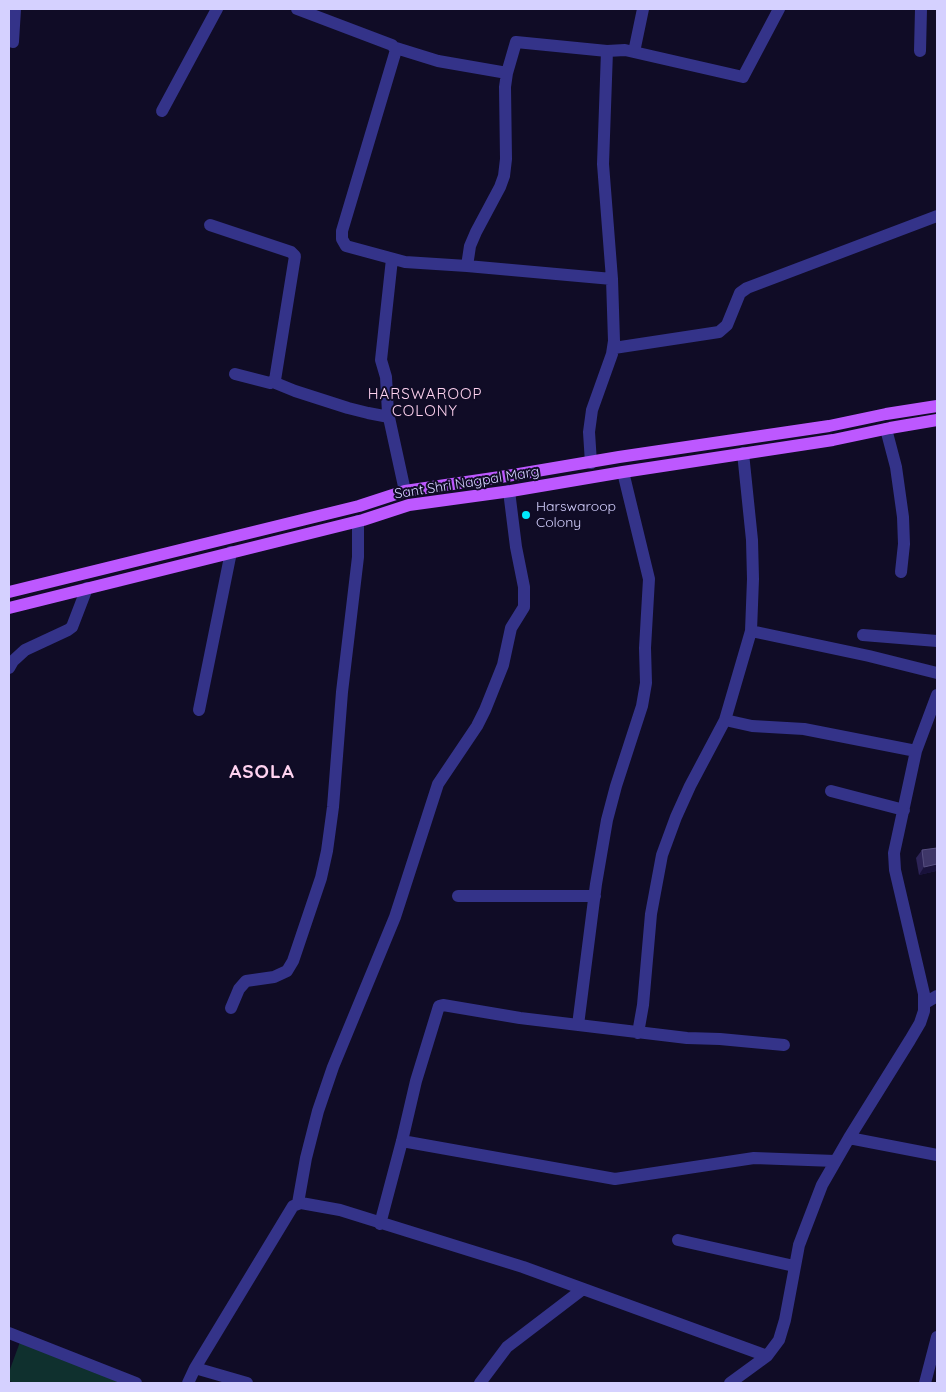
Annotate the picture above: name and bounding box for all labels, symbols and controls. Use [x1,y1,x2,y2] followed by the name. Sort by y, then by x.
[366,385,484,420] district label: HARSWAROOP COLONY
[393,463,541,503] street label: Sant Shri Nagpal Marg
[536,499,616,532] place label: Harswaroop Colony
[520,509,532,521] marker: Harswaroop Colony
[229,761,295,783] district label: ASOLA

